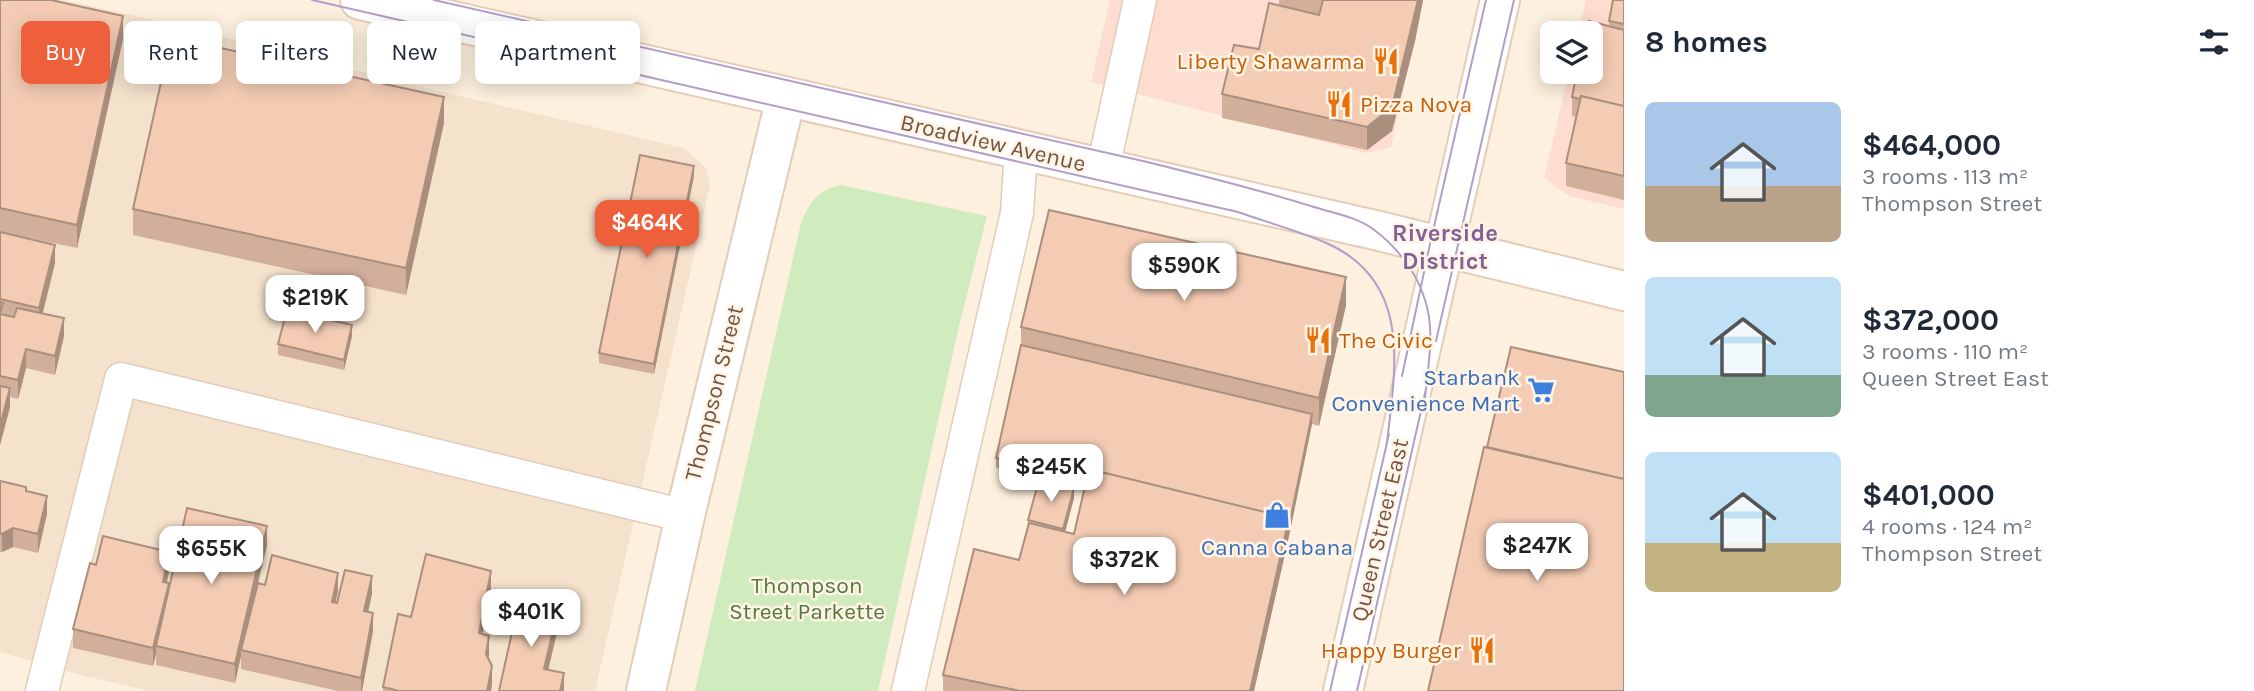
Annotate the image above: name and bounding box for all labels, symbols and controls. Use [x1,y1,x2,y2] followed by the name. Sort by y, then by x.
[21,21,110,84] chip: Buy
[124,21,222,84] chip: Rent
[236,21,353,84] chip: Filters
[367,21,461,84] chip: New
[475,21,640,84] chip: Apartment
[1540,21,1603,84] map controls
[1540,21,1603,84] button: layers
[2195,23,2233,61] icon: filters
[1645,24,1768,60] text: 8 homes
[1371,46,1401,76] restaurant icon: Liberty Shawarma
[1177,48,1365,75] place label: Liberty Shawarma
[1324,89,1354,119] restaurant icon: Pizza Nova
[1360,91,1472,118] place label: Pizza Nova
[898,109,1088,177] street label: Broadview Avenue
[1862,127,2001,163] text: $464,000
[1701,130,1785,214] icon: home
[1862,163,2028,190] text: 3 rooms · 113 m²
[1862,190,2042,217] text: Thompson Street
[598,201,696,260] pin: $464K
[611,209,683,236] text: $464K
[1392,219,1498,275] district label: Riverside District
[1135,244,1233,303] pin: $590K
[1148,252,1220,279] text: $590K
[266,276,364,335] pin: $219K
[281,284,349,311] text: $219K
[679,302,749,484] street label: Thompson Street
[1862,302,1999,338] text: $372,000
[1701,305,1785,389] icon: home
[1303,325,1333,355] restaurant icon: The Civic
[1339,327,1433,354] place label: The Civic
[1862,338,2028,365] text: 3 rooms · 110 m²
[1331,364,1520,417] place label: Starbank Convenience Mart
[1862,365,2049,392] text: Queen Street East
[1526,375,1556,405] supermarket icon: Starbank Convenience Mart
[1346,436,1414,624] street label: Queen Street East
[1002,444,1100,504] pin: $245K
[1015,453,1087,480] text: $245K
[1862,477,1995,513] text: $401,000
[1701,480,1785,564] icon: home
[1262,500,1292,530] shop icon: Canna Cabana
[1862,513,2032,540] text: 4 rooms · 124 m²
[1488,524,1586,583] pin: $247K
[162,526,260,586] pin: $655K
[1502,532,1572,559] text: $247K
[1201,534,1353,561] place label: Canna Cabana
[175,535,247,562] text: $655K
[1075,538,1173,597] pin: $372K
[1862,540,2042,567] text: Thompson Street
[1089,546,1159,573] text: $372K
[729,572,885,625] park label: Thompson Street Parkette
[482,590,580,649] pin: $401K
[497,598,565,625] text: $401K
[1467,635,1497,665] restaurant icon: Happy Burger
[1321,637,1462,664] place label: Happy Burger

